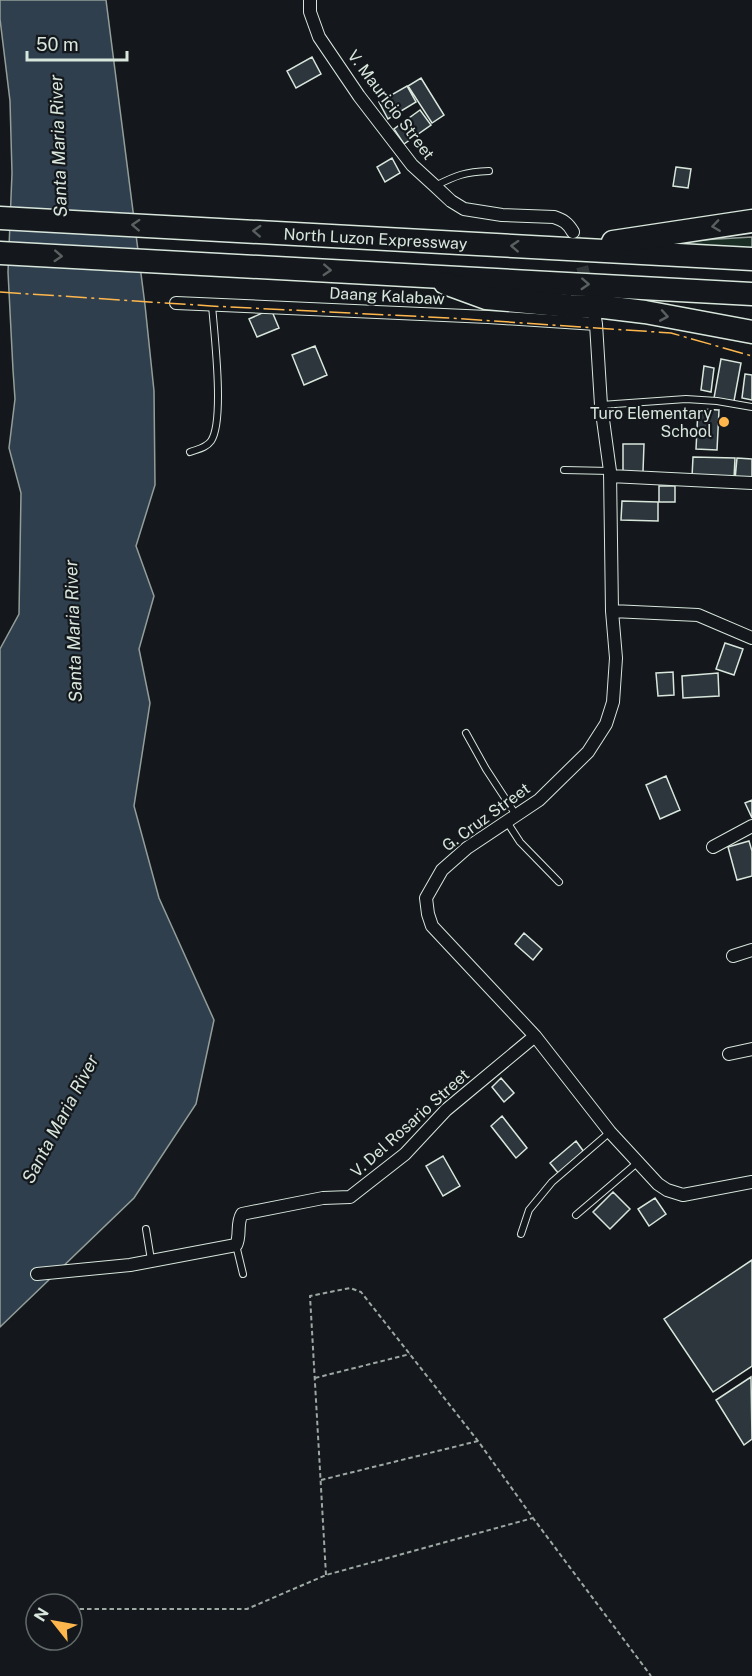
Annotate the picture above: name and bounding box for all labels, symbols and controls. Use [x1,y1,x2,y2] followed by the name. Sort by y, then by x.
[27,24,128,62] scale bar
[36,34,79,55] text: 50 m
[344,47,438,163] street label: V. Mauricio Street
[45,74,71,218] water label: Santa Maria River
[131,218,140,231] one-way arrow
[711,219,720,232] one-way arrow
[283,224,468,253] street label: North Luzon Expressway
[253,225,262,238] one-way arrow
[510,240,519,253] one-way arrow
[54,249,63,262] one-way arrow
[322,264,331,277] one-way arrow
[580,278,589,291] one-way arrow
[329,283,446,309] street label: Daang Kalabaw
[659,309,669,321] one-way arrow
[590,404,712,441] place label: Turo Elementary School
[717,415,731,429] marker: Turo Elementary School
[60,559,86,703] water label: Santa Maria River
[438,779,534,855] street label: G. Cruz Street
[17,1051,103,1187] water label: Santa Maria River
[347,1065,473,1181] street label: V. Del Rosario Street
[24,1592,84,1652] north arrow
[30,1604,53,1625] text: N

